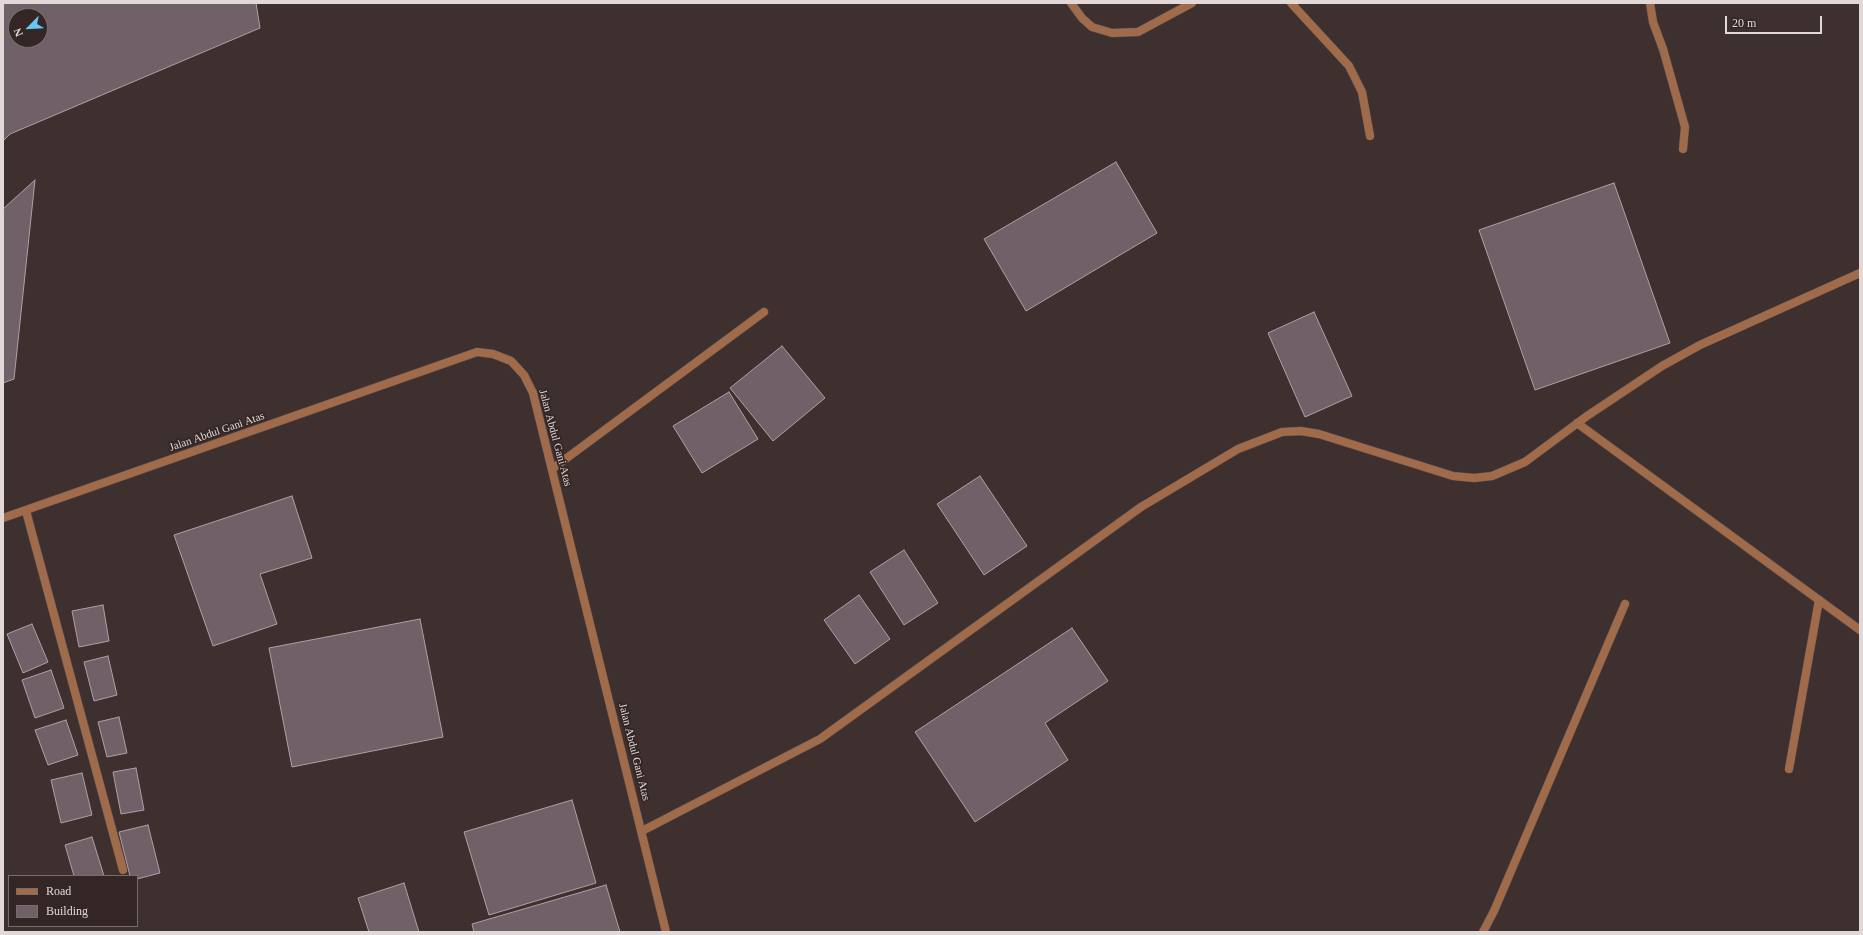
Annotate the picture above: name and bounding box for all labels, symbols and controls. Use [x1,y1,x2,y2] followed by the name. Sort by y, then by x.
[8,8,48,48] north arrow
[1727,8,1824,34] scale bar
[1732,16,1756,30] text: 20 m
[11,26,25,39] text: N
[536,388,574,488] street label: Jalan Abdul Gani Atas
[168,409,266,455] street label: Jalan Abdul Gani Atas
[616,702,652,802] street label: Jalan Abdul Gani Atas
[8,875,138,927] legend
[46,884,71,898] text: Road
[46,904,88,918] text: Building

